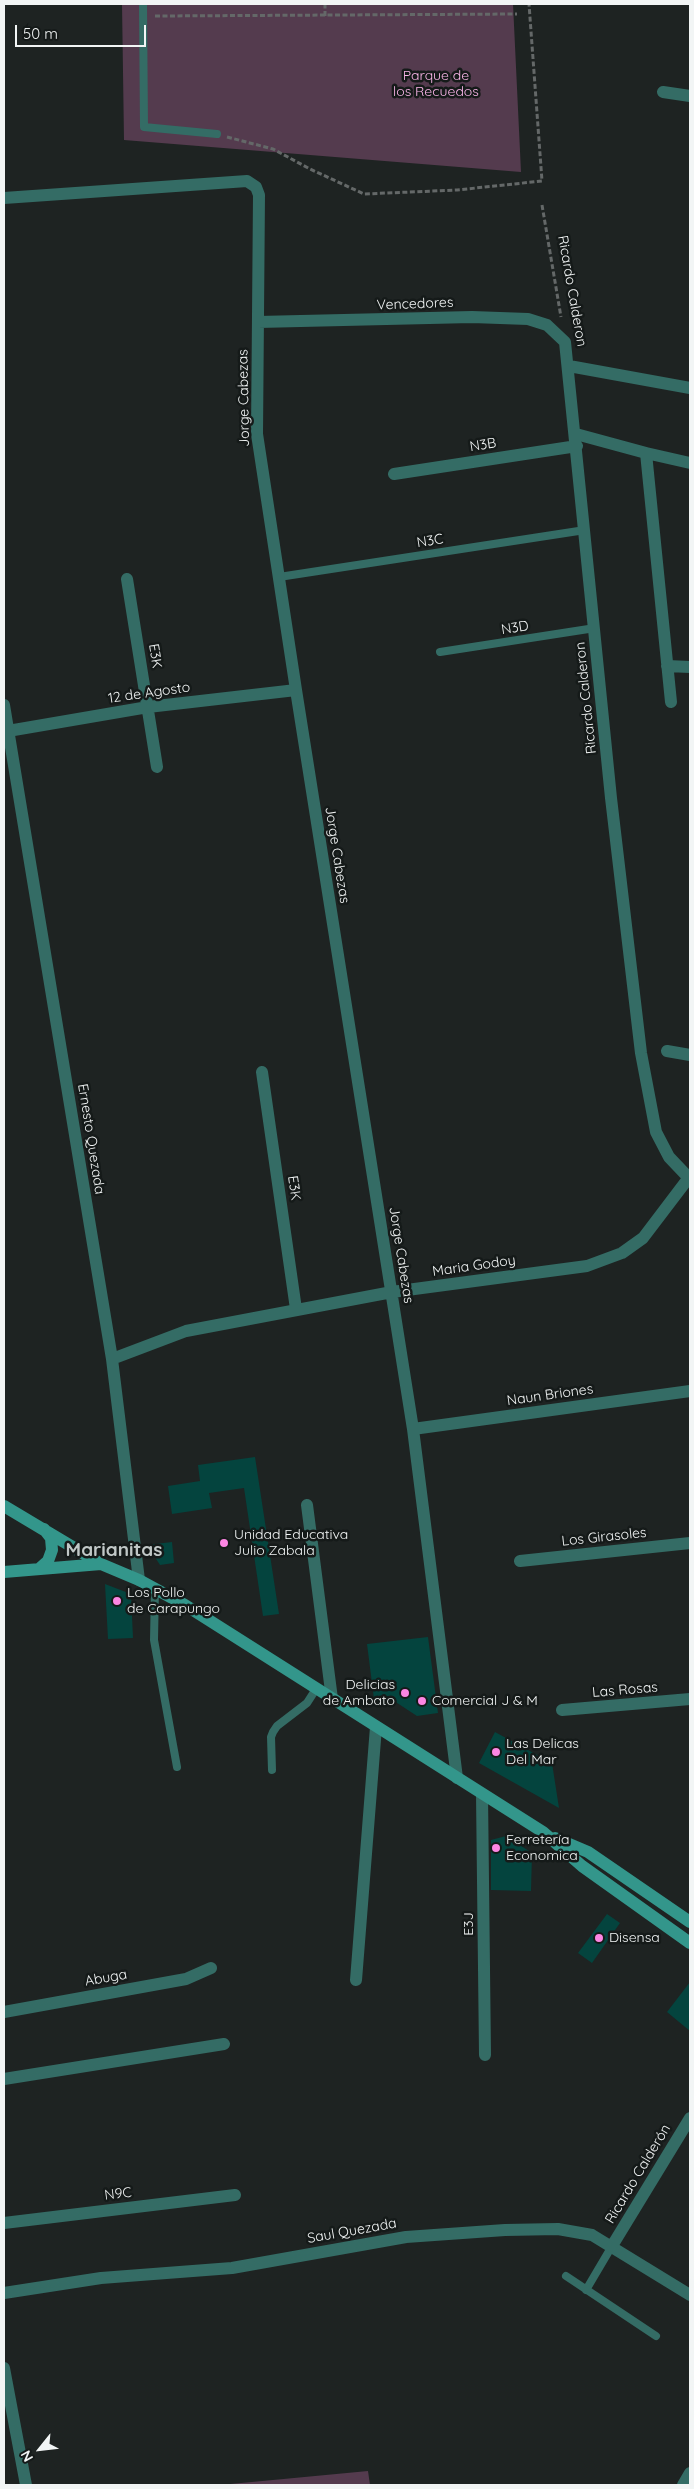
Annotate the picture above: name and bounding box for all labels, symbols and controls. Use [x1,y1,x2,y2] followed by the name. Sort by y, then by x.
[18,15,149,47] scale bar
[23,24,58,43] text: 50 m
[393,68,479,100] park label: Parque de los Recuedos
[554,234,590,348] street label: Ricardo Calderon
[376,294,454,314] street label: Vencedores
[235,349,253,447] street label: Jorge Cabezas
[469,435,497,455] street label: N3B
[416,531,444,551] street label: N3C
[500,618,530,638] street label: N3D
[572,641,600,755] street label: Ricardo Calderon
[145,642,165,670] street label: E3K
[107,679,191,707] street label: 12 de Agosto
[321,805,353,905] street label: Jorge Cabezas
[74,1082,108,1196] street label: Ernesto Quezada
[284,1175,304,1201] street label: E3K
[385,1205,417,1305] street label: Jorge Cabezas
[431,1252,517,1280] street label: Maria Godoy
[506,1381,594,1409] street label: Naun Briones
[561,1524,647,1550] street label: Los Girasoles
[234,1527,348,1560] place label: Unidad Educativa Julio Zabala
[218,1537,230,1549] marker: Unidad Educativa Julio Zabala
[66,1539,162,1561] district label: Marianitas
[127,1585,220,1618] place label: Los Pollo de Carapungo
[111,1595,123,1607] marker: Los Pollo de Carapungo
[323,1677,395,1710] place label: Delicias de Ambato
[591,1679,659,1701] street label: Las Rosas
[399,1687,411,1699] marker: Delicias de Ambato
[432,1693,538,1709] place label: Comercial J & M
[416,1695,428,1707] marker: Comercial J & M
[506,1736,579,1768] place label: Las Delicas Del Mar
[490,1746,502,1758] marker: Las Delicas Del Mar
[506,1832,578,1864] place label: Ferretería Economica
[490,1842,502,1854] marker: Ferretería Economica
[461,1912,477,1936] street label: E3J
[609,1930,660,1946] place label: Disensa
[593,1932,605,1944] marker: Disensa
[84,1966,128,1990] street label: Abuga
[602,2121,674,2227] street label: Ricardo Calderón
[104,2184,132,2204] street label: N9C
[306,2215,398,2247] street label: Saul Quezada
[15,2424,65,2474] north arrow
[17,2447,37,2465] text: N

